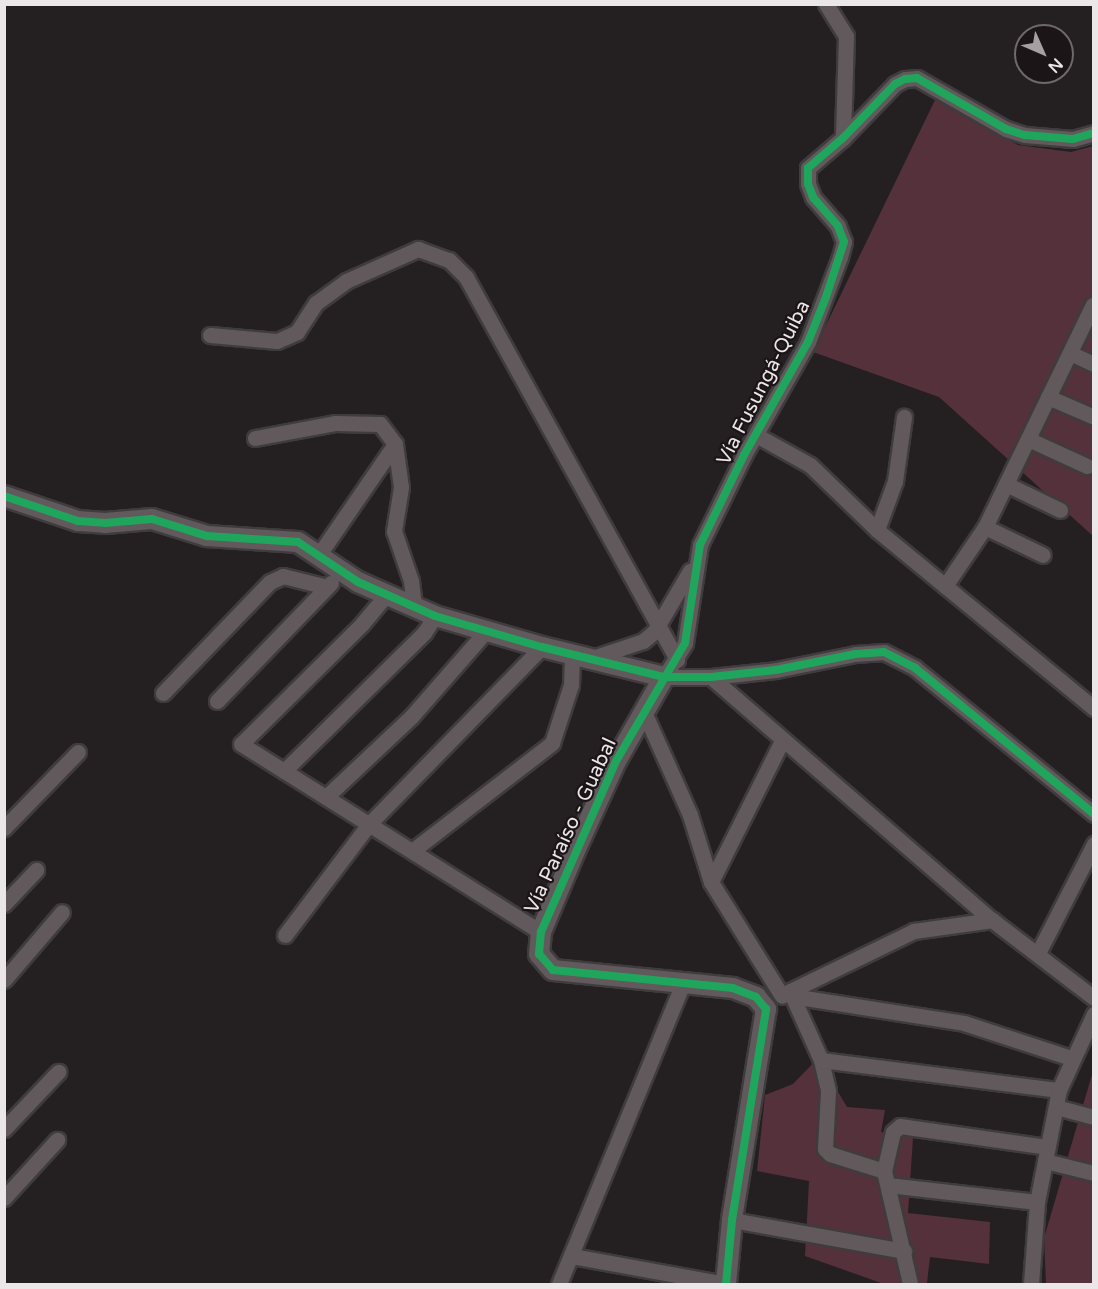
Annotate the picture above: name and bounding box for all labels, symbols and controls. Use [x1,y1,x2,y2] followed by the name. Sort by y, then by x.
[1014,24,1074,84] north arrow
[1044,54,1067,77] text: N
[712,297,816,469] street label: Vía Fusungá-Quiba
[520,734,622,918] street label: Vía Paraíso - Guabal

